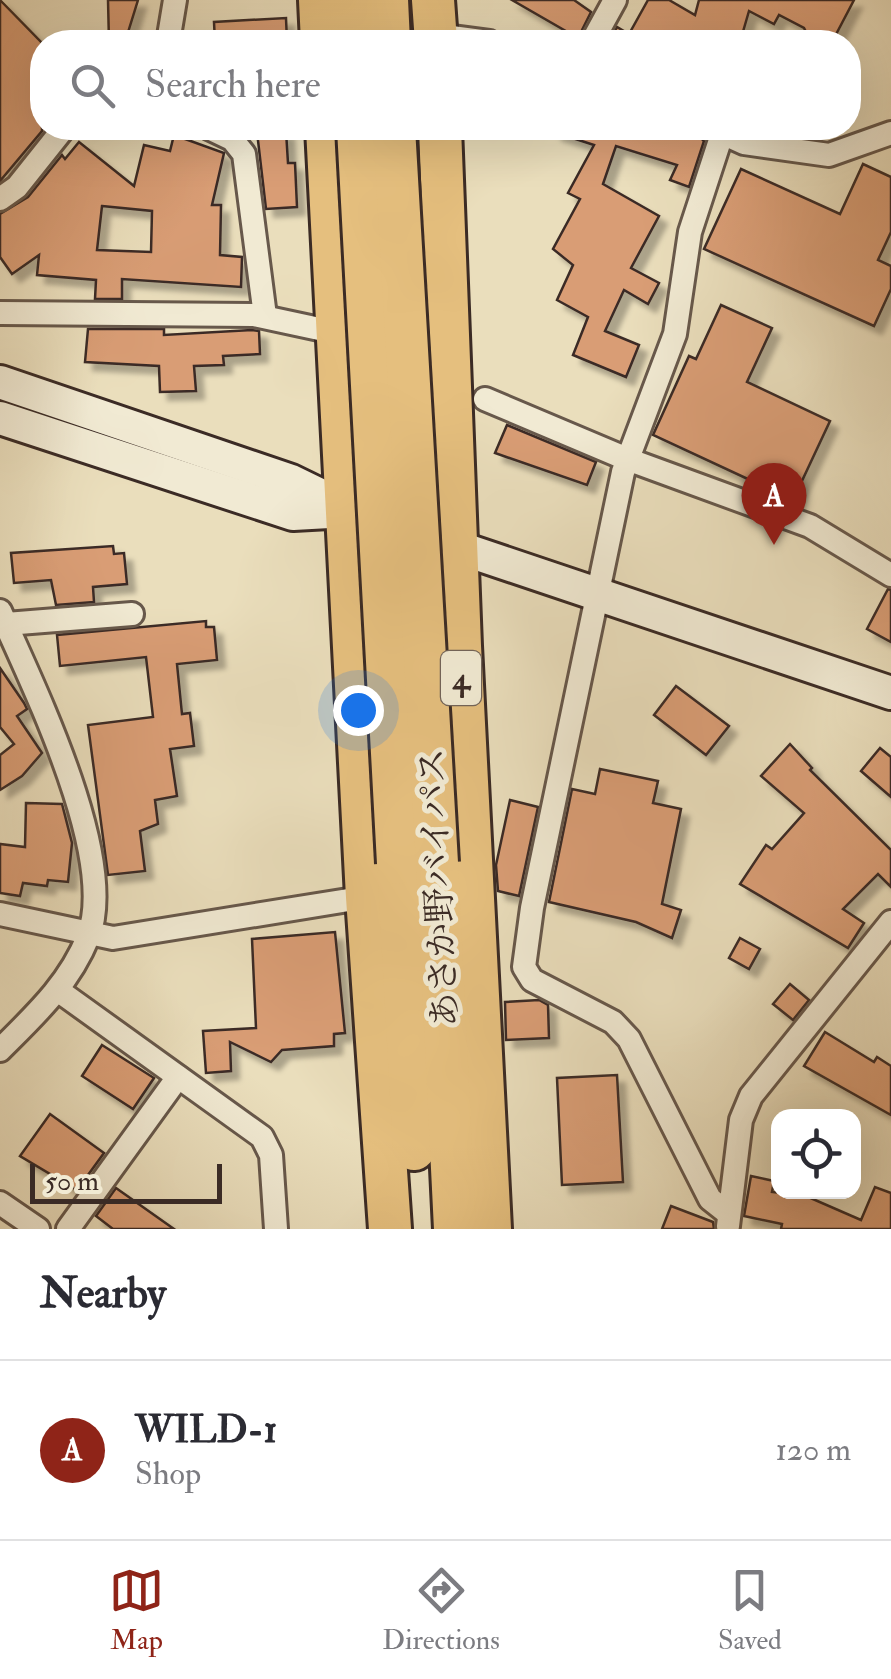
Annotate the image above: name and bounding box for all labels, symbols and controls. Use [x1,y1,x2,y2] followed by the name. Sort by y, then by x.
[30,30,861,140] search box
[65,58,120,113] icon: search
[145,61,321,109] text: Search here
[742,462,806,545] pin: A
[441,651,481,705] road number: 4
[333,685,384,736] your location
[410,747,468,1029] street label: あさか野バイパス
[771,1109,861,1199] map controls
[771,1109,861,1199] button: locate
[30,1159,222,1204] scale bar
[45,1164,99,1199] text: 50 m
[40,1268,166,1320] text: Nearby
[135,1406,277,1454] text: WILD-1
[62,1430,83,1470] text: A
[775,1430,851,1470] text: 120 m
[135,1454,201,1494] text: Shop
[109,1563,164,1658] tab: Map
[382,1563,500,1658] tab: Directions
[718,1563,782,1658] tab: Saved

